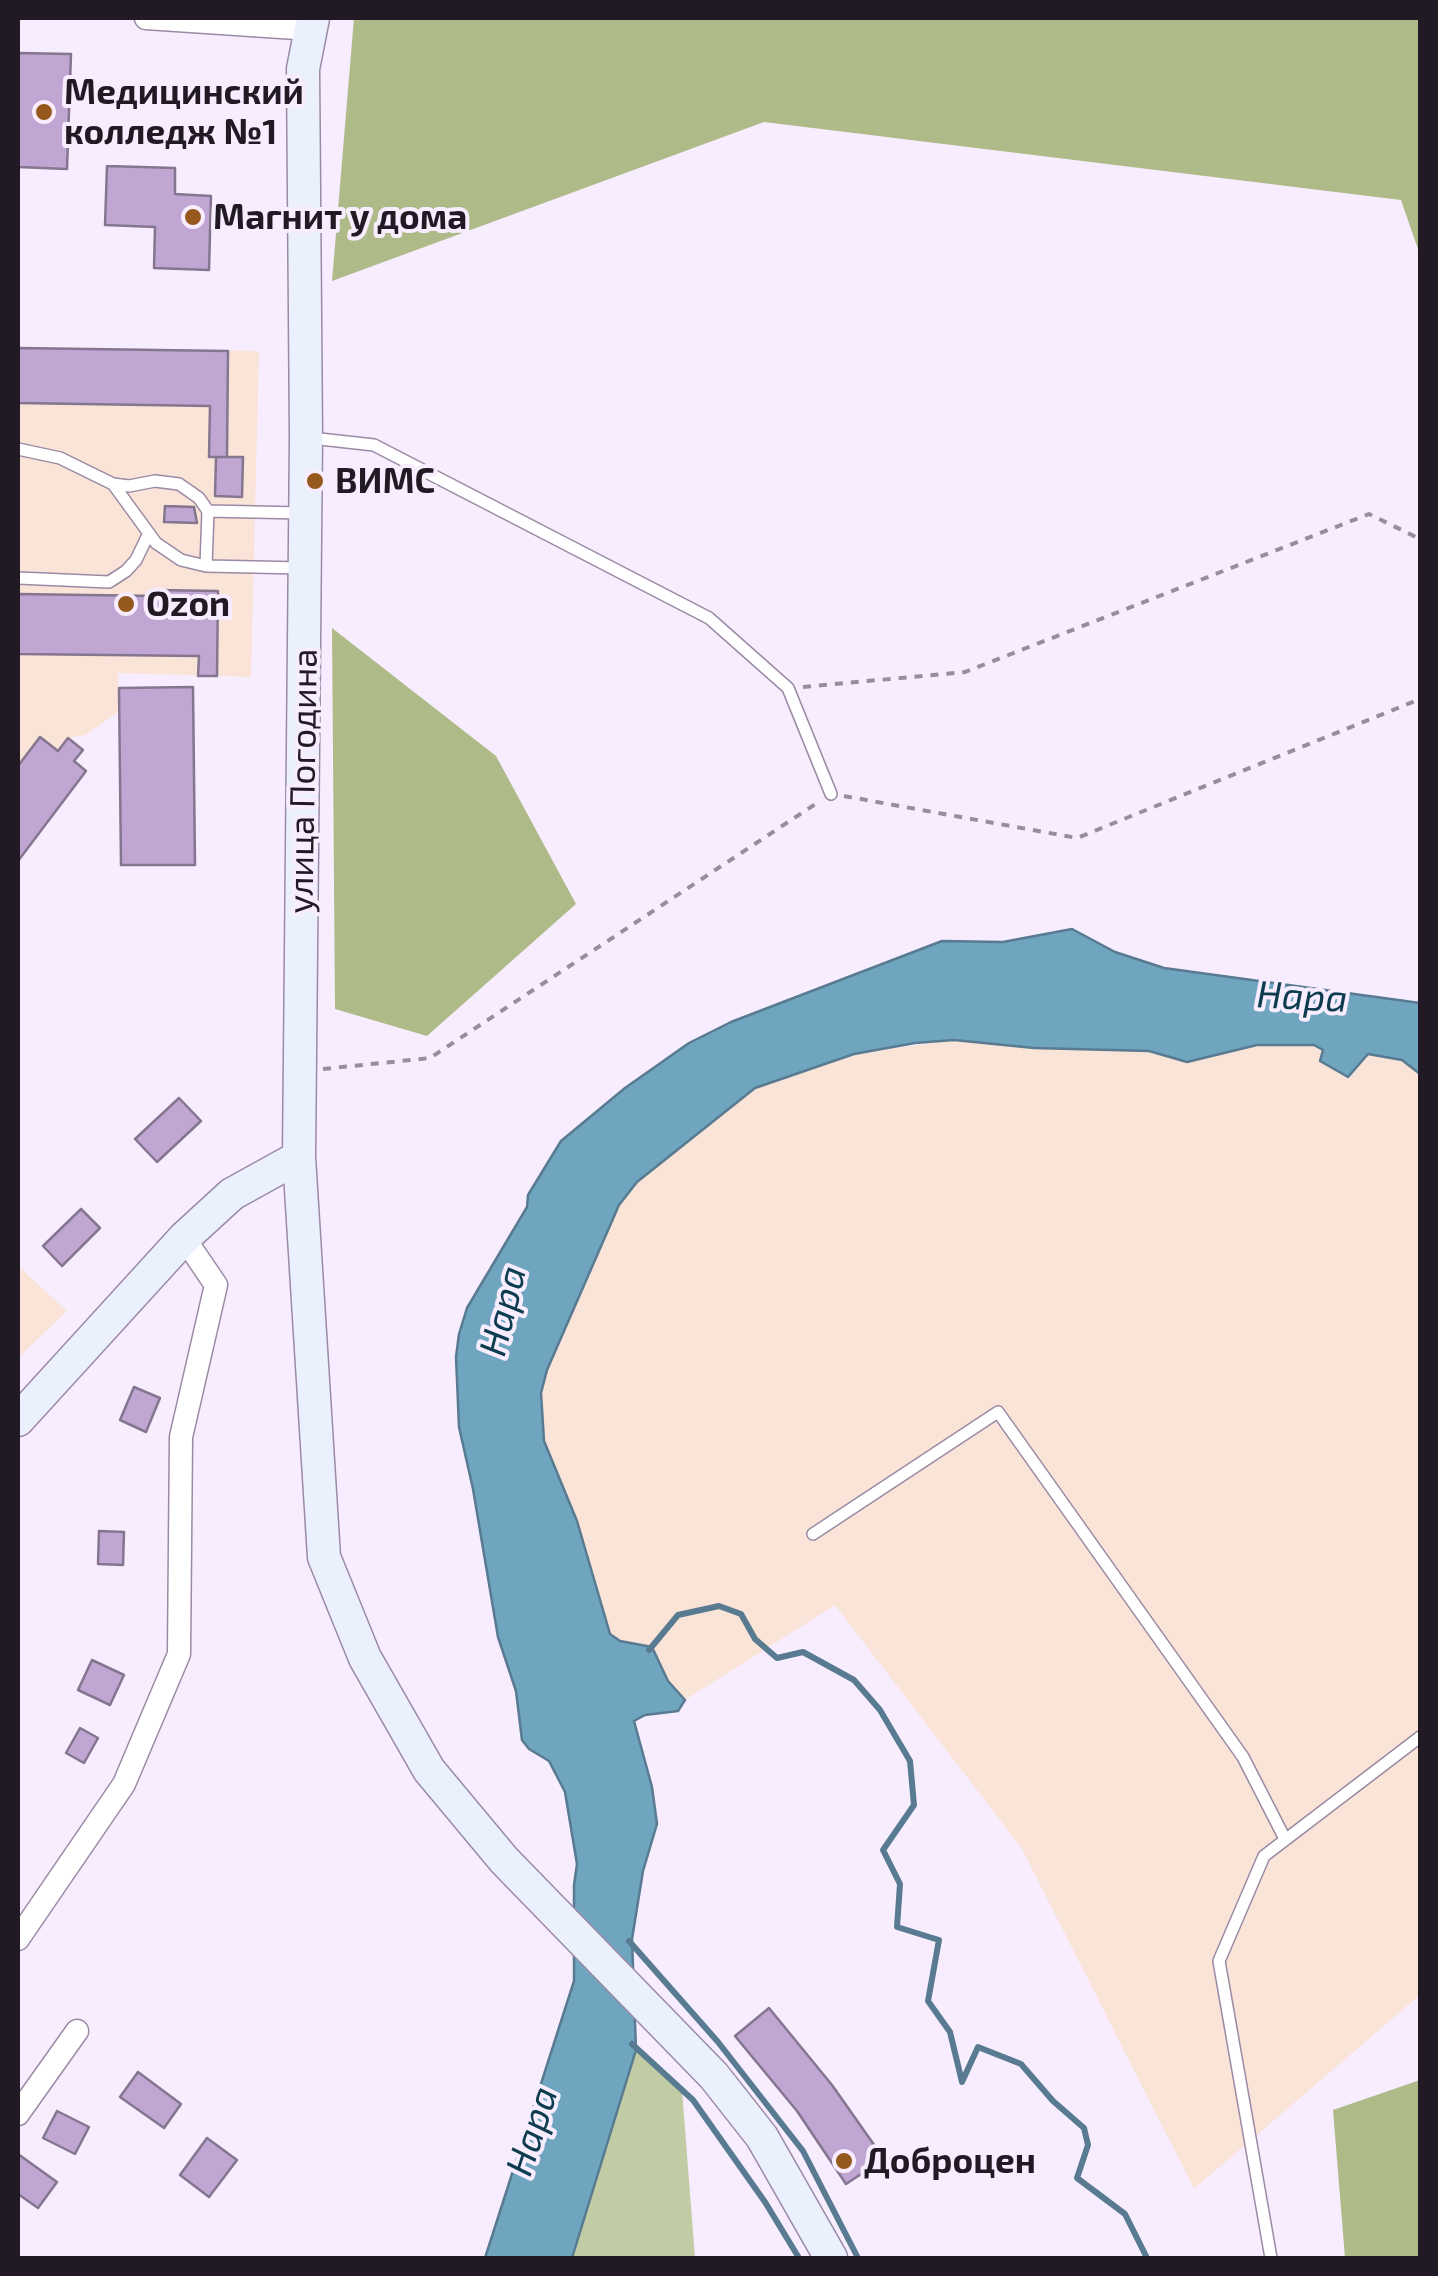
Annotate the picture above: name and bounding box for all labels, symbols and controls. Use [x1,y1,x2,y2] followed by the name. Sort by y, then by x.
[64,71,304,153] place label: Медицинский колледж №1
[33,101,55,123] marker: Медицинский колледж №1
[213,196,467,238] place label: Магнит у дома
[182,206,204,228] marker: Магнит у дома
[335,460,435,502] place label: ВИМС
[304,470,326,492] marker: ВИМС
[146,583,230,625] place label: Ozon
[115,593,137,615] marker: Ozon
[280,648,326,914] street label: улица Погодина
[1255,972,1349,1022] water label: Нара
[470,1261,536,1361] water label: Нара
[496,2081,568,2181] water label: Нара
[864,2140,1036,2182] place label: Доброцен
[833,2150,855,2172] marker: Доброцен

